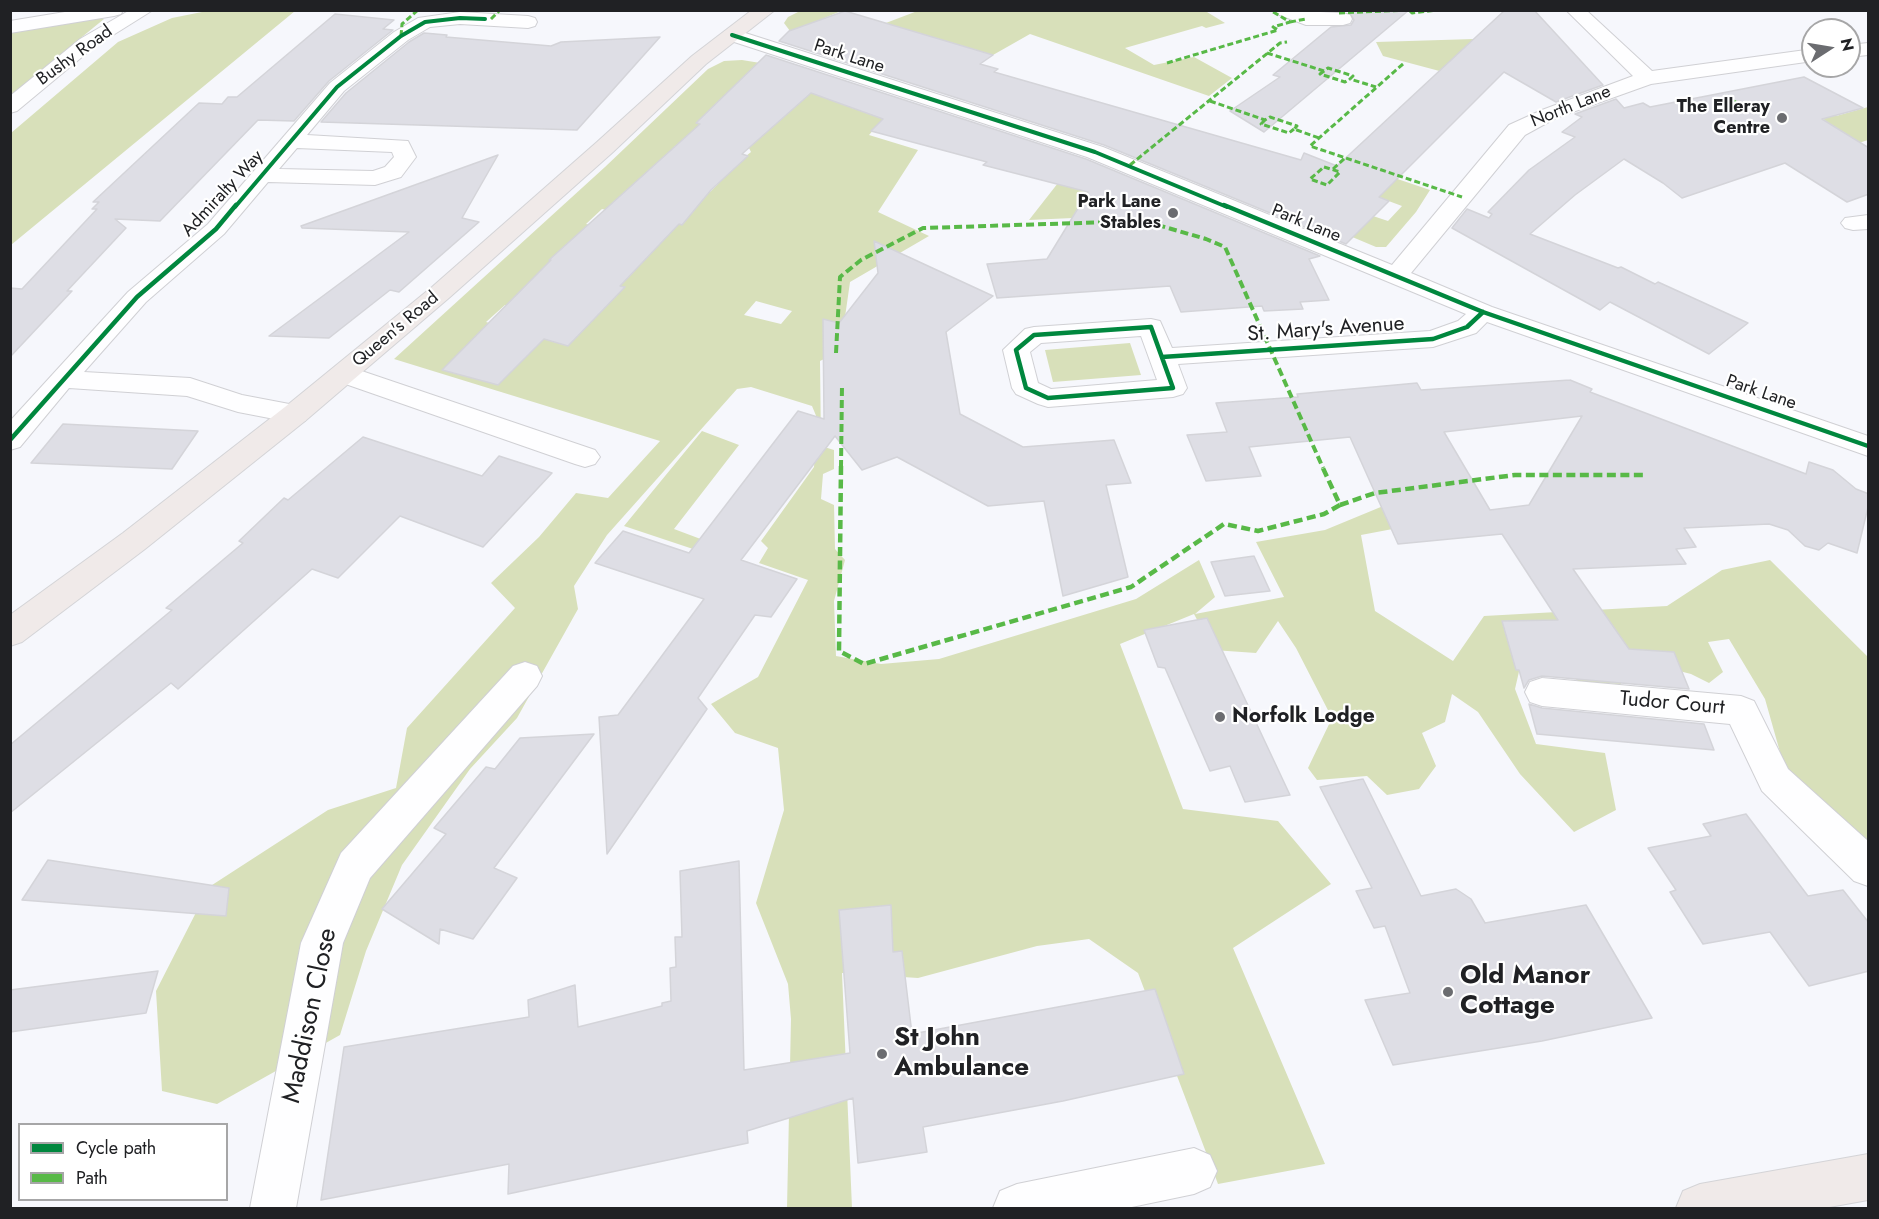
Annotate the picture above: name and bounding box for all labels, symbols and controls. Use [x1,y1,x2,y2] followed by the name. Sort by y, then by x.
[1801,18,1861,78] north arrow
[33,21,117,91] street label: Bushy Road
[811,35,887,79] street label: Park Lane
[1835,36,1860,53] text: N
[1528,81,1614,133] street label: North Lane
[1677,97,1770,140] place label: The Elleray Centre
[1775,111,1789,125] marker: The Elleray Centre
[178,146,268,242] street label: Admiralty Way
[1078,192,1161,234] place label: Park Lane Stables
[1268,200,1344,248] street label: Park Lane
[1166,206,1180,220] marker: Park Lane Stables
[348,288,444,372] street label: Queen's Road
[1247,312,1405,348] street label: St. Mary's Avenue
[1723,371,1799,415] street label: Park Lane
[1619,687,1725,721] street label: Tudor Court
[1232,704,1375,730] place label: Norfolk Lodge
[1213,710,1227,724] marker: Norfolk Lodge
[277,926,345,1106] street label: Maddison Close
[1460,961,1590,1023] place label: Old Manor Cottage
[1441,985,1455,999] marker: Old Manor Cottage
[894,1023,1029,1084] place label: St John Ambulance
[875,1047,889,1061] marker: St John Ambulance
[18,1123,228,1201] legend
[76,1135,156,1161] text: Cycle path
[76,1165,108,1191] text: Path

